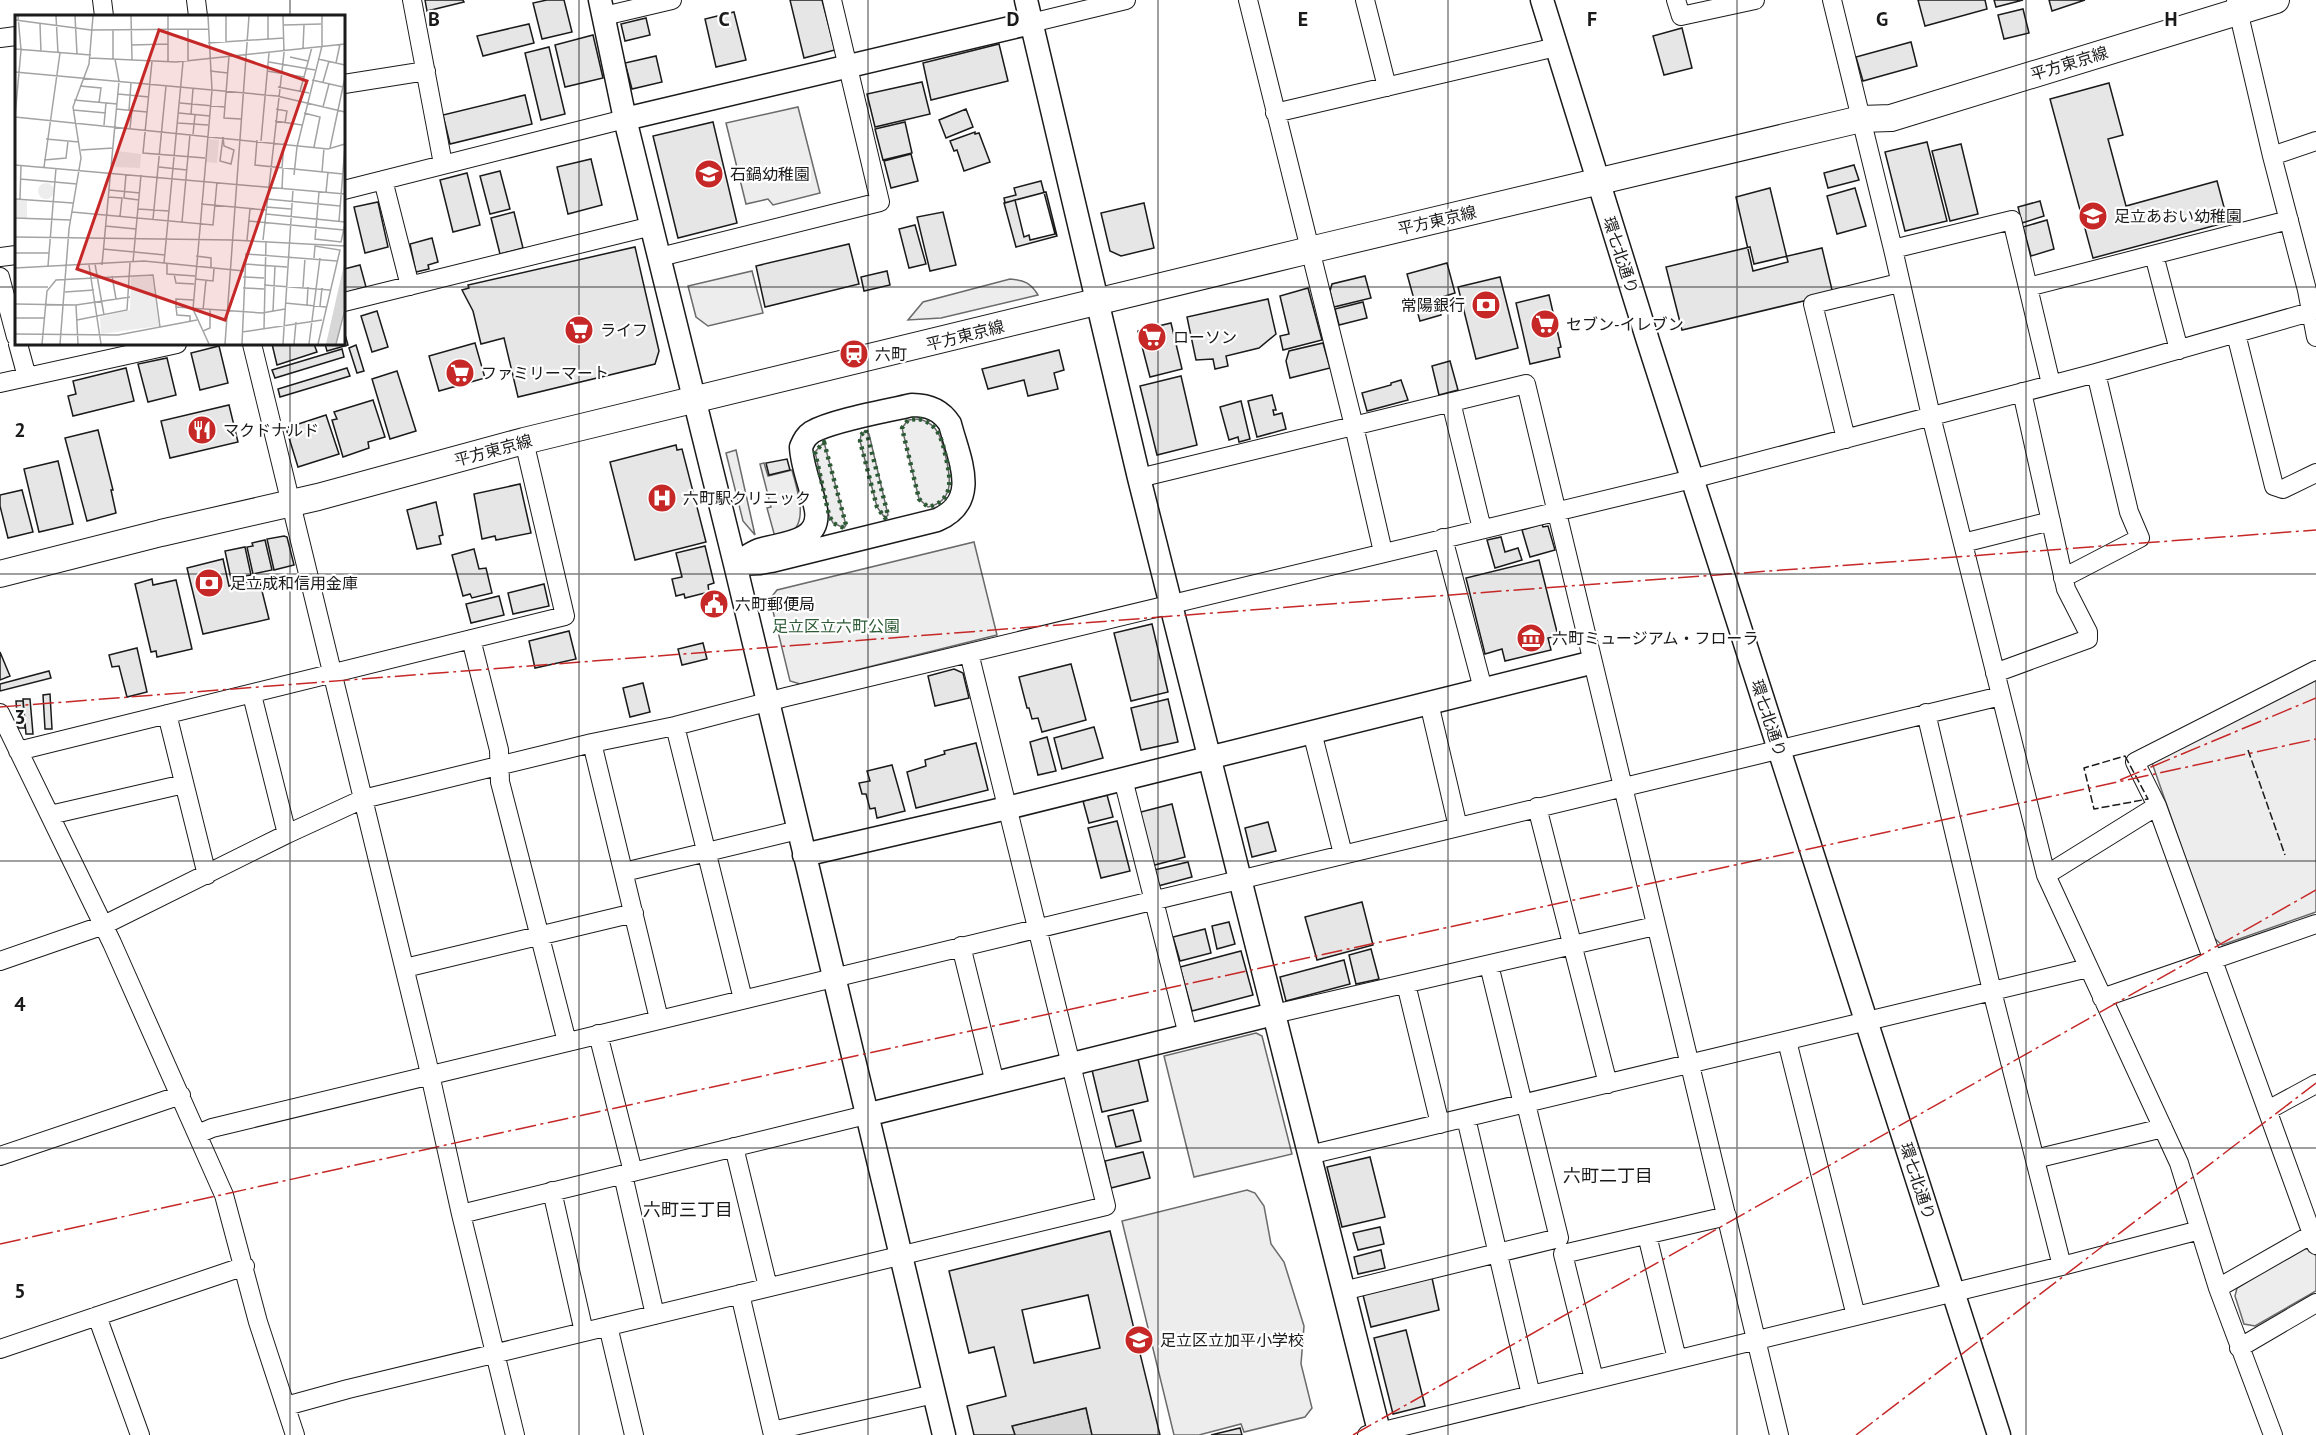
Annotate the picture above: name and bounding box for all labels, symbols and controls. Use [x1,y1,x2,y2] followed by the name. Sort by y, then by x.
[428,6,440,32] text: B
[718,6,730,32] text: C
[1007,6,1020,32] text: D
[1298,6,1308,32] text: E
[1587,6,1597,32] text: F
[1876,6,1888,32] text: G
[2164,6,2178,32] text: H
[15,15,345,345] inset map
[2028,42,2110,84] street label: 平方東京線
[693,158,725,190] school or university icon: 石鍋幼稚園
[730,164,810,184] place label: 石鍋幼稚園
[2077,200,2109,232] school or university icon: 足立あおい幼稚園
[1396,201,1478,239] street label: 平方東京線
[2114,206,2242,226] place label: 足立あおい幼稚園
[1599,214,1643,296] street label: 環七北通り
[1470,289,1502,321] bank icon: 常陽銀行
[1401,295,1465,315] place label: 常陽銀行
[1529,308,1561,340] supermarket icon: セブン-イレブン
[563,314,595,346] supermarket icon: ライフ
[1566,314,1684,334] place label: セブン-イレブン
[924,316,1006,354] street label: 平方東京線
[600,320,648,340] place label: ライフ
[1136,321,1168,353] supermarket icon: ローソン
[1173,327,1237,347] place label: ローソン
[838,338,870,370] station icon: 六町
[875,344,907,364] place label: 六町
[444,357,476,389] supermarket icon: ファミリーマート
[481,363,609,383] place label: ファミリーマート
[186,414,218,446] restaurant icon: マクドナルド
[14,417,26,443] text: 2
[223,420,319,440] place label: マクドナルド
[452,430,534,470] street label: 平方東京線
[646,482,678,514] hospital icon: 六町駅クリニック
[683,488,811,508] place label: 六町駅クリニック
[193,567,225,599] bank icon: 足立成和信用金庫
[230,573,358,593] place label: 足立成和信用金庫
[698,588,730,620] public building icon: 六町郵便局
[735,594,815,614] place label: 六町郵便局
[772,616,900,636] park label: 足立区立六町公園
[1515,622,1547,654] museum icon: 六町ミュージアム・フローラ
[1552,628,1759,648] place label: 六町ミュージアム・フローラ
[1747,677,1791,759] street label: 環七北通り
[14,704,26,730] text: 3
[14,991,26,1017] text: 4
[1896,1140,1940,1222] street label: 環七北通り
[1563,1164,1653,1187] district label: 六町二丁目
[643,1198,733,1221] district label: 六町三丁目
[14,1278,26,1304] text: 5
[1123,1324,1155,1356] school or university icon: 足立区立加平小学校
[1160,1330,1304,1350] place label: 足立区立加平小学校

